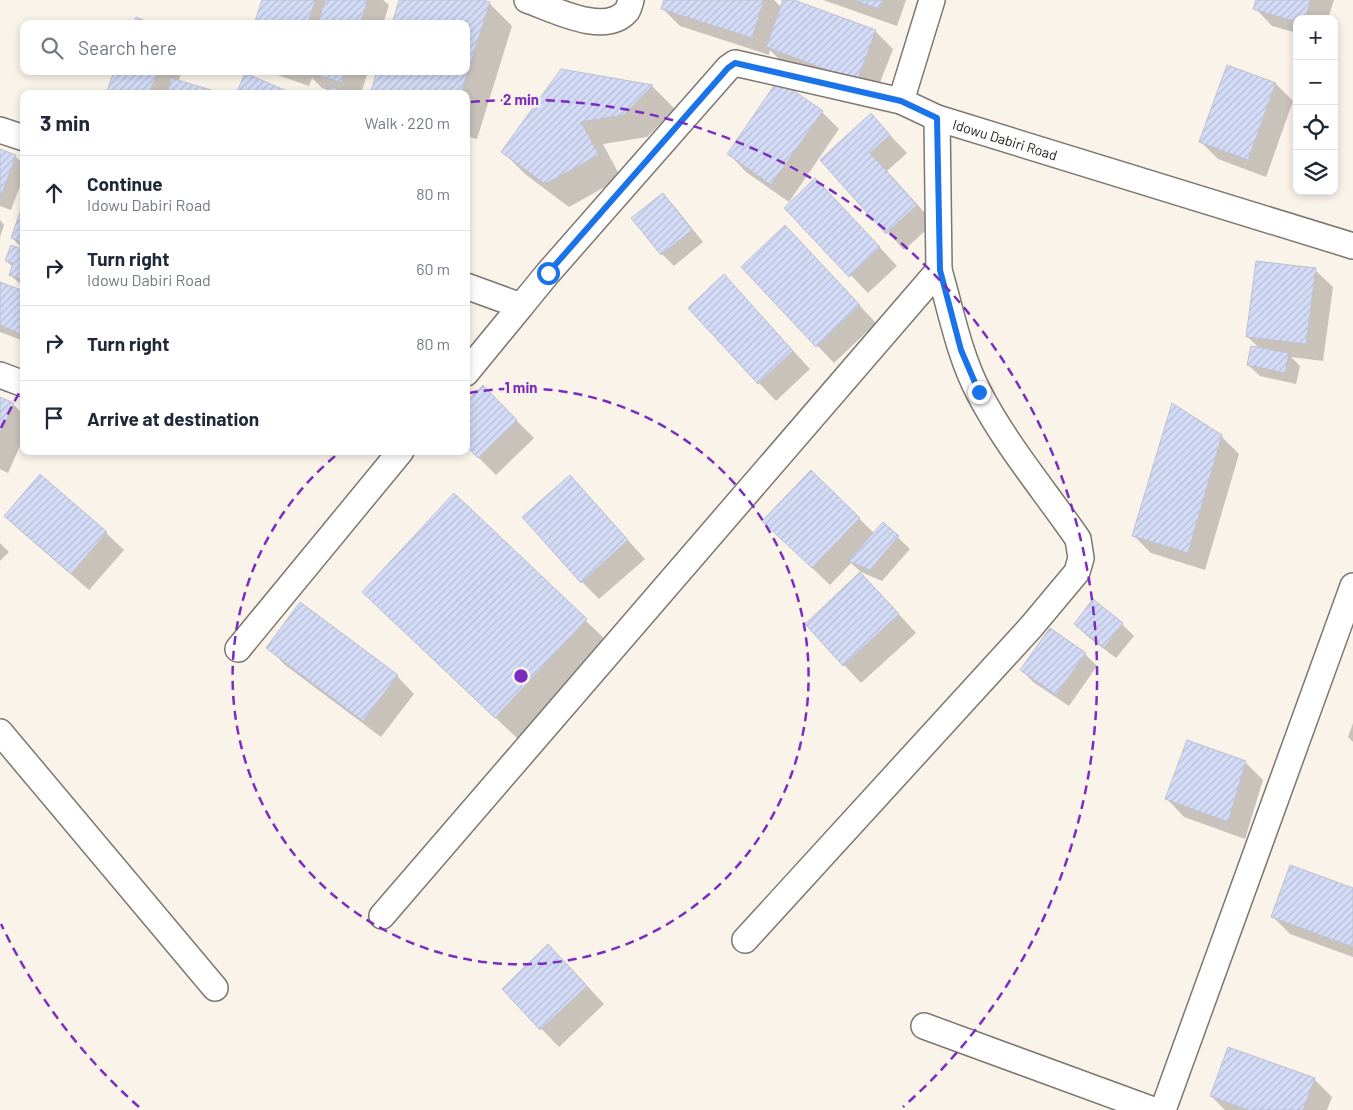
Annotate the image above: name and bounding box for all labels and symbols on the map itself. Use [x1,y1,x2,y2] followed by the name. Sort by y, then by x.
[503,90,539,108] text: 2 min
[951,115,1060,163] street label: Idowu Dabiri Road
[537,262,560,285] route start
[505,378,537,396] text: 1 min
[968,381,991,404] route end
[512,667,530,685] centre of rings

